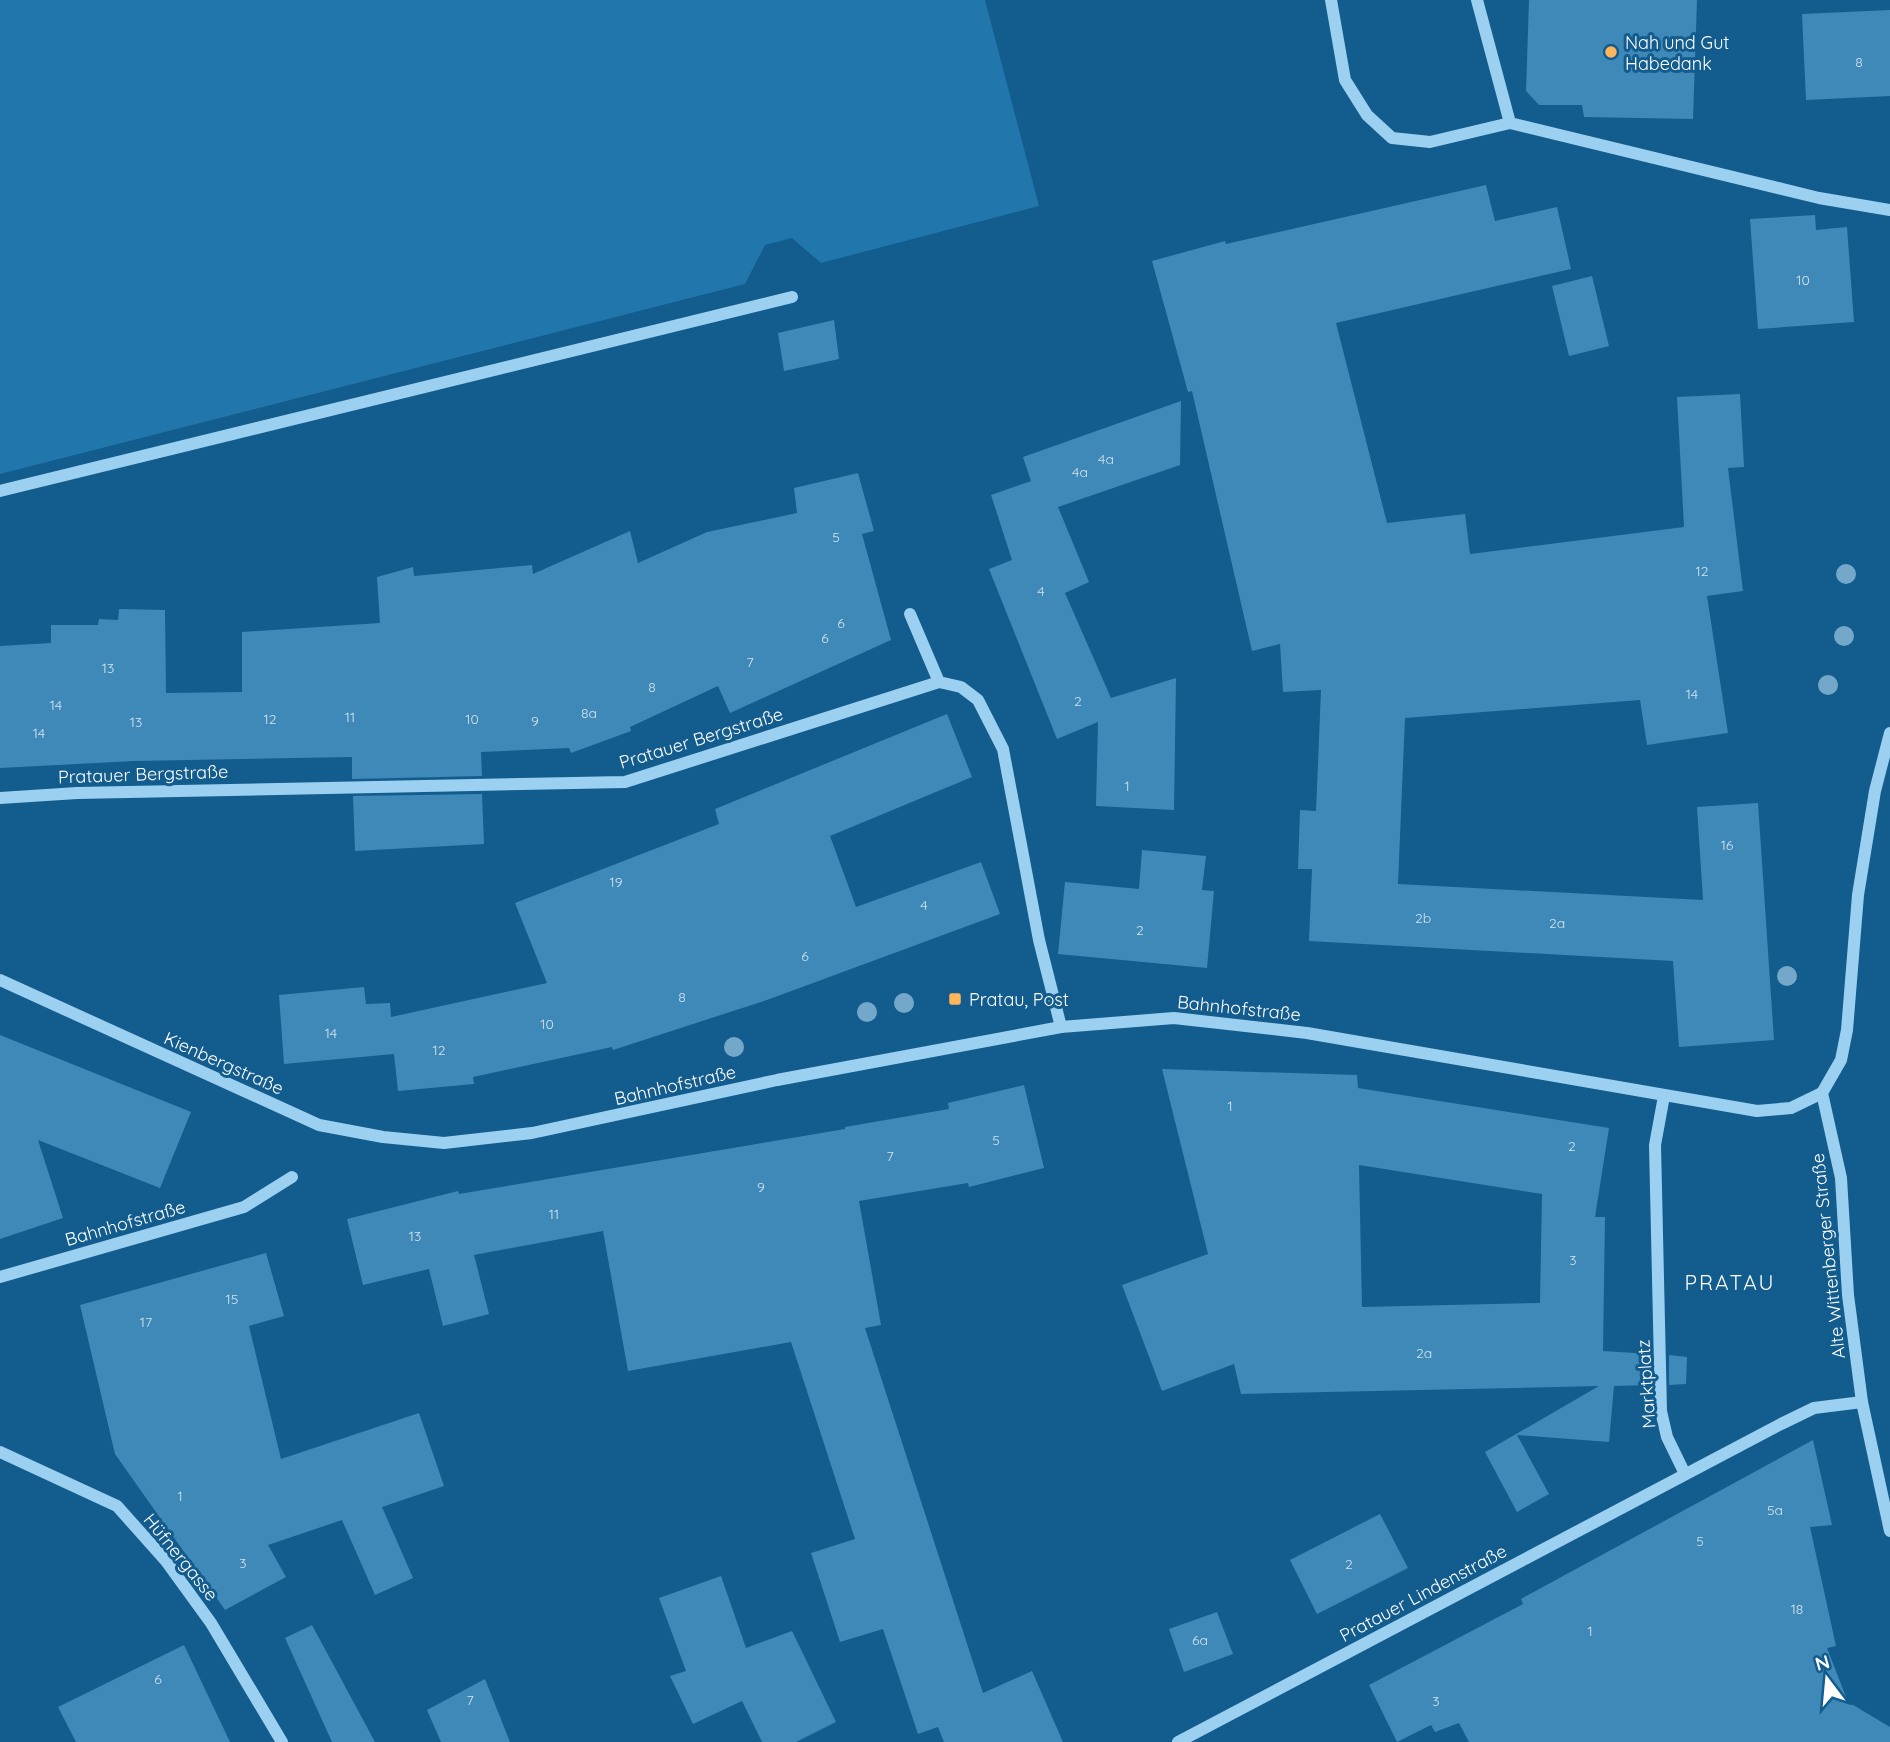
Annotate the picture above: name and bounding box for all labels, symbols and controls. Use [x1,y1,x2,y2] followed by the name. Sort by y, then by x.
[1625,31,1729,75] place label: Nah und Gut Habedank
[1603,44,1619,60] marker: Nah und Gut Habedank
[1855,53,1863,71] house number: 8
[1796,271,1810,289] house number: 10
[1098,450,1114,468] house number: 4a
[1072,463,1088,481] house number: 4a
[832,528,840,546] house number: 5
[1696,562,1709,580] house number: 12
[1037,582,1045,600] house number: 4
[837,614,845,632] house number: 6
[821,629,829,647] house number: 6
[746,653,754,671] house number: 7
[102,659,114,677] house number: 13
[648,678,656,696] house number: 8
[1686,685,1698,703] house number: 14
[1074,692,1082,710] house number: 2
[50,696,62,714] house number: 14
[616,702,786,774] street label: Pratauer Bergstraße
[581,704,597,722] house number: 8a
[345,708,355,726] house number: 11
[264,710,277,728] house number: 12
[465,710,479,728] house number: 10
[531,712,539,730] house number: 9
[130,713,142,731] house number: 13
[33,724,45,742] house number: 14
[58,760,228,788] street label: Pratauer Bergstraße
[1124,777,1130,795] house number: 1
[1721,836,1734,854] house number: 16
[610,873,623,891] house number: 19
[920,896,928,914] house number: 4
[1415,909,1431,927] house number: 2b
[1549,914,1565,932] house number: 2a
[1136,921,1144,939] house number: 2
[801,947,809,965] house number: 6
[678,988,686,1006] house number: 8
[969,988,1069,1011] place label: Pratau, Post
[1176,990,1302,1026] street label: Bahnhofstraße
[947,991,963,1007] marker: Pratau, Post
[540,1015,554,1033] house number: 10
[325,1024,337,1042] house number: 14
[161,1026,287,1100] street label: Kienbergstraße
[433,1041,446,1059] house number: 12
[612,1060,738,1110] street label: Bahnhofstraße
[1227,1097,1233,1115] house number: 1
[992,1131,1000,1149] house number: 5
[1568,1137,1576,1155] house number: 2
[886,1147,894,1165] house number: 7
[1806,1152,1850,1360] street label: Alte Wittenberger Straße
[757,1178,765,1196] house number: 9
[62,1195,188,1251] street label: Bahnhofstraße
[549,1205,559,1223] house number: 11
[409,1227,421,1245] house number: 13
[1569,1251,1577,1269] house number: 3
[1684,1269,1776,1295] district label: PRATAU
[226,1290,238,1308] house number: 15
[140,1313,152,1331] house number: 17
[1631,1339,1661,1429] street label: Marktplatz
[1416,1344,1432,1362] house number: 2a
[177,1487,183,1505] house number: 1
[1767,1501,1783,1519] house number: 5a
[139,1509,223,1605] street label: Hüfnergasse
[1696,1532,1704,1550] house number: 5
[1335,1539,1511,1647] street label: Pratauer Lindenstraße
[239,1554,247,1572] house number: 3
[1345,1555,1353,1573] house number: 2
[1791,1600,1803,1618] house number: 18
[1587,1622,1593,1640] house number: 1
[1192,1631,1208,1649] house number: 6a
[1792,1644,1862,1714] north arrow
[1812,1649,1832,1676] text: N
[154,1670,162,1688] house number: 6
[466,1691,474,1709] house number: 7
[1432,1692,1440,1710] house number: 3

